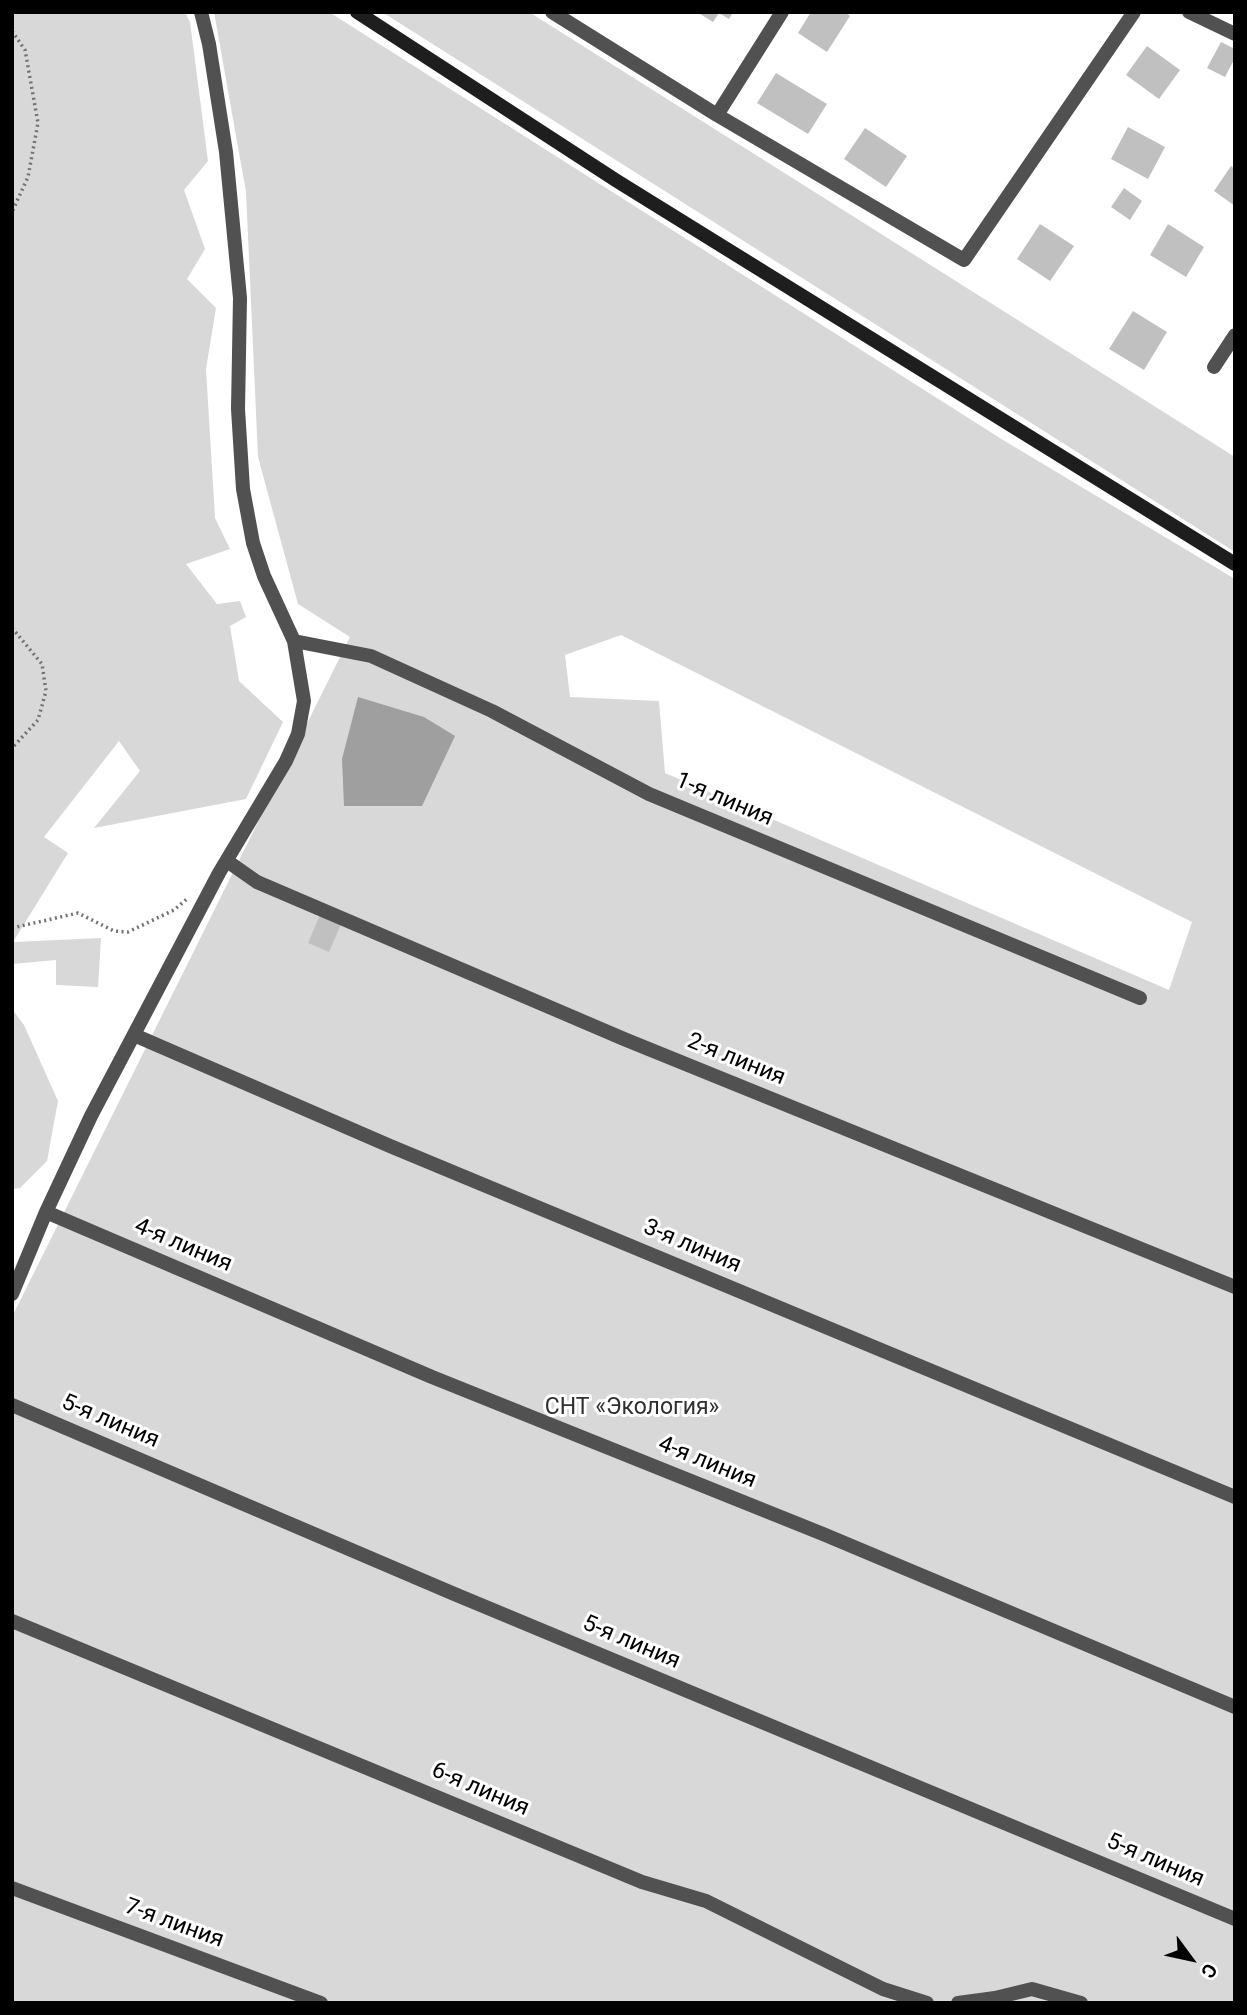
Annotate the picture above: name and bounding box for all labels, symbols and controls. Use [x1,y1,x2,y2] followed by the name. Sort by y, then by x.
[671,767,777,833] street label: 1-я линия
[683,1028,789,1092] street label: 2-я линия
[130,1213,236,1279] street label: 4-я линия
[639,1214,745,1280] street label: 3-я линия
[57,1389,163,1455] street label: 5-я линия
[545,1394,719,1422] park label: СНТ «Экология»
[654,1431,760,1495] street label: 4-я линия
[578,1610,684,1676] street label: 5-я линия
[427,1757,533,1823] street label: 6-я линия
[1102,1828,1208,1894] street label: 5-я линия
[121,1893,227,1955] street label: 7-я линия
[1156,1924,1226,1994] north arrow
[1196,1959,1222,1982] text: С

